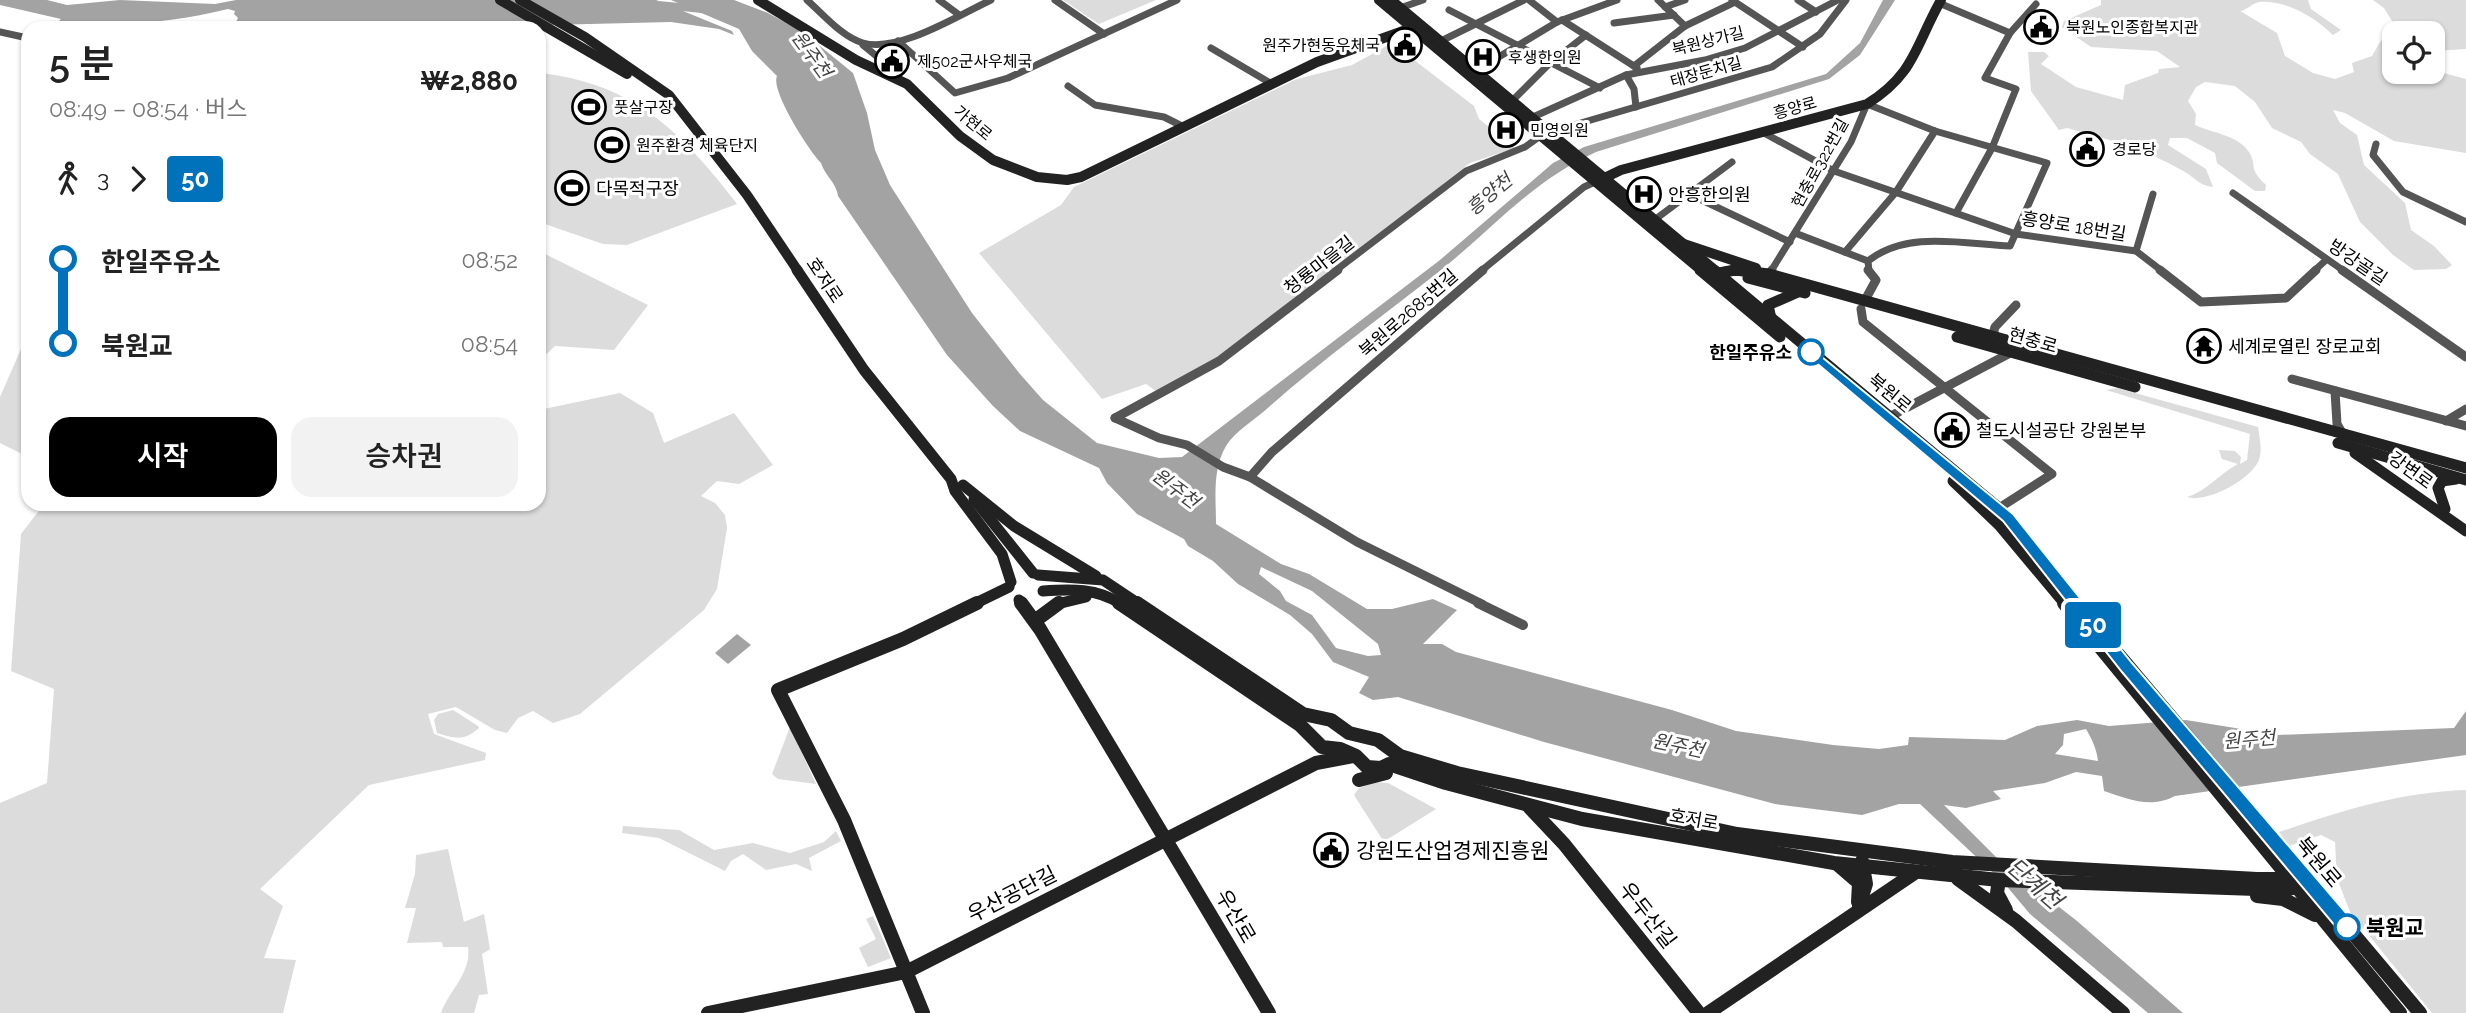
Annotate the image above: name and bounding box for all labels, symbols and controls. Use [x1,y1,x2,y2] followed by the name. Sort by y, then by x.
[2022,8,2060,46] public building icon: 북원노인종합복지관
[2066,18,2199,37] place label: 북원노인종합복지관
[2382,21,2445,84] map controls
[2382,21,2445,84] button: locate
[1670,23,1746,59] street label: 북원상가길
[788,26,837,83] water label: 원주천
[1386,26,1424,64] public building icon: 원주가현동우체국
[1262,36,1380,55] place label: 원주가현동우체국
[1464,38,1502,76] hospital icon: 후생한의원
[49,41,114,86] text: 5 분
[873,42,911,80] public building icon: 제502군사우체국
[1508,48,1582,67] place label: 후생한의원
[917,52,1032,71] place label: 제502군사우체국
[1668,53,1744,91] street label: 태장둔치길
[420,66,518,96] text: ₩2,880
[570,88,608,126] sports icon: 풋살구장
[1771,93,1819,123] street label: 흥양로
[49,95,247,122] text: 08:49 – 08:54 · 버스
[614,98,673,117] place label: 풋살구장
[950,102,996,145] street label: 가현로
[1487,111,1525,149] hospital icon: 민영의원
[1788,115,1852,211] street label: 현충로322번길
[1530,121,1589,140] place label: 민영의원
[593,126,631,164] sports icon: 원주환경 체육단지
[2068,130,2106,168] public building icon: 경로당
[636,136,758,155] place label: 원주환경 체육단지
[2112,140,2156,159] place label: 경로당
[49,160,87,198] icon: walk
[119,160,157,198] icon: forward
[181,164,209,193] text: 50
[97,165,109,192] text: 3
[1462,168,1517,219] water label: 흥양천
[553,169,591,207] sports icon: 다목적구장
[1625,175,1663,213] hospital icon: 안흥한의원
[596,178,679,199] place label: 다목적구장
[1668,184,1751,205] place label: 안흥한의원
[2020,207,2128,245] street label: 흥양로 18번길
[1280,231,1358,299] street label: 청룡마을길
[2325,235,2391,289] street label: 방강골길
[461,246,518,273] text: 08:52
[101,247,221,277] text: 한일주유소
[802,254,848,306] street label: 호저로
[1355,265,1461,361] street label: 북원로2685번길
[2006,323,2060,357] street label: 현충로
[2185,327,2223,365] temple icon: 세계로열린 장로교회
[461,330,518,357] text: 08:54
[101,331,173,361] text: 북원교
[2228,336,2382,357] place label: 세계로열린 장로교회
[1798,339,1824,365] marker: 한일주유소
[1709,342,1792,363] place label: 한일주유소
[1864,369,1916,417] street label: 북원로
[1933,411,1971,449] public building icon: 철도시설공단 강원본부
[49,417,277,497] button: 시작
[291,417,518,497] button: 승차권
[1976,420,2146,441] place label: 철도시설공단 강원본부
[2385,447,2437,493] street label: 강변로
[1148,463,1205,513] water label: 원주천
[2062,602,2124,648] line badge: 50
[2079,610,2107,639] text: 50
[2222,726,2278,752] water label: 원주천
[1650,729,1707,762] water label: 원주천
[1668,804,1720,834] street label: 호저로
[1312,831,1350,869] public building icon: 강원도산업경제진흥원
[2291,832,2347,892] street label: 북원로
[1356,838,1549,863] place label: 강원도산업경제진흥원
[2002,852,2070,916] water label: 단계천
[963,861,1061,927] street label: 우산공단길
[1614,877,1682,953] street label: 우두산길
[1211,885,1261,947] street label: 우산로
[2334,914,2360,940] marker: 북원교
[2366,915,2424,940] place label: 북원교

